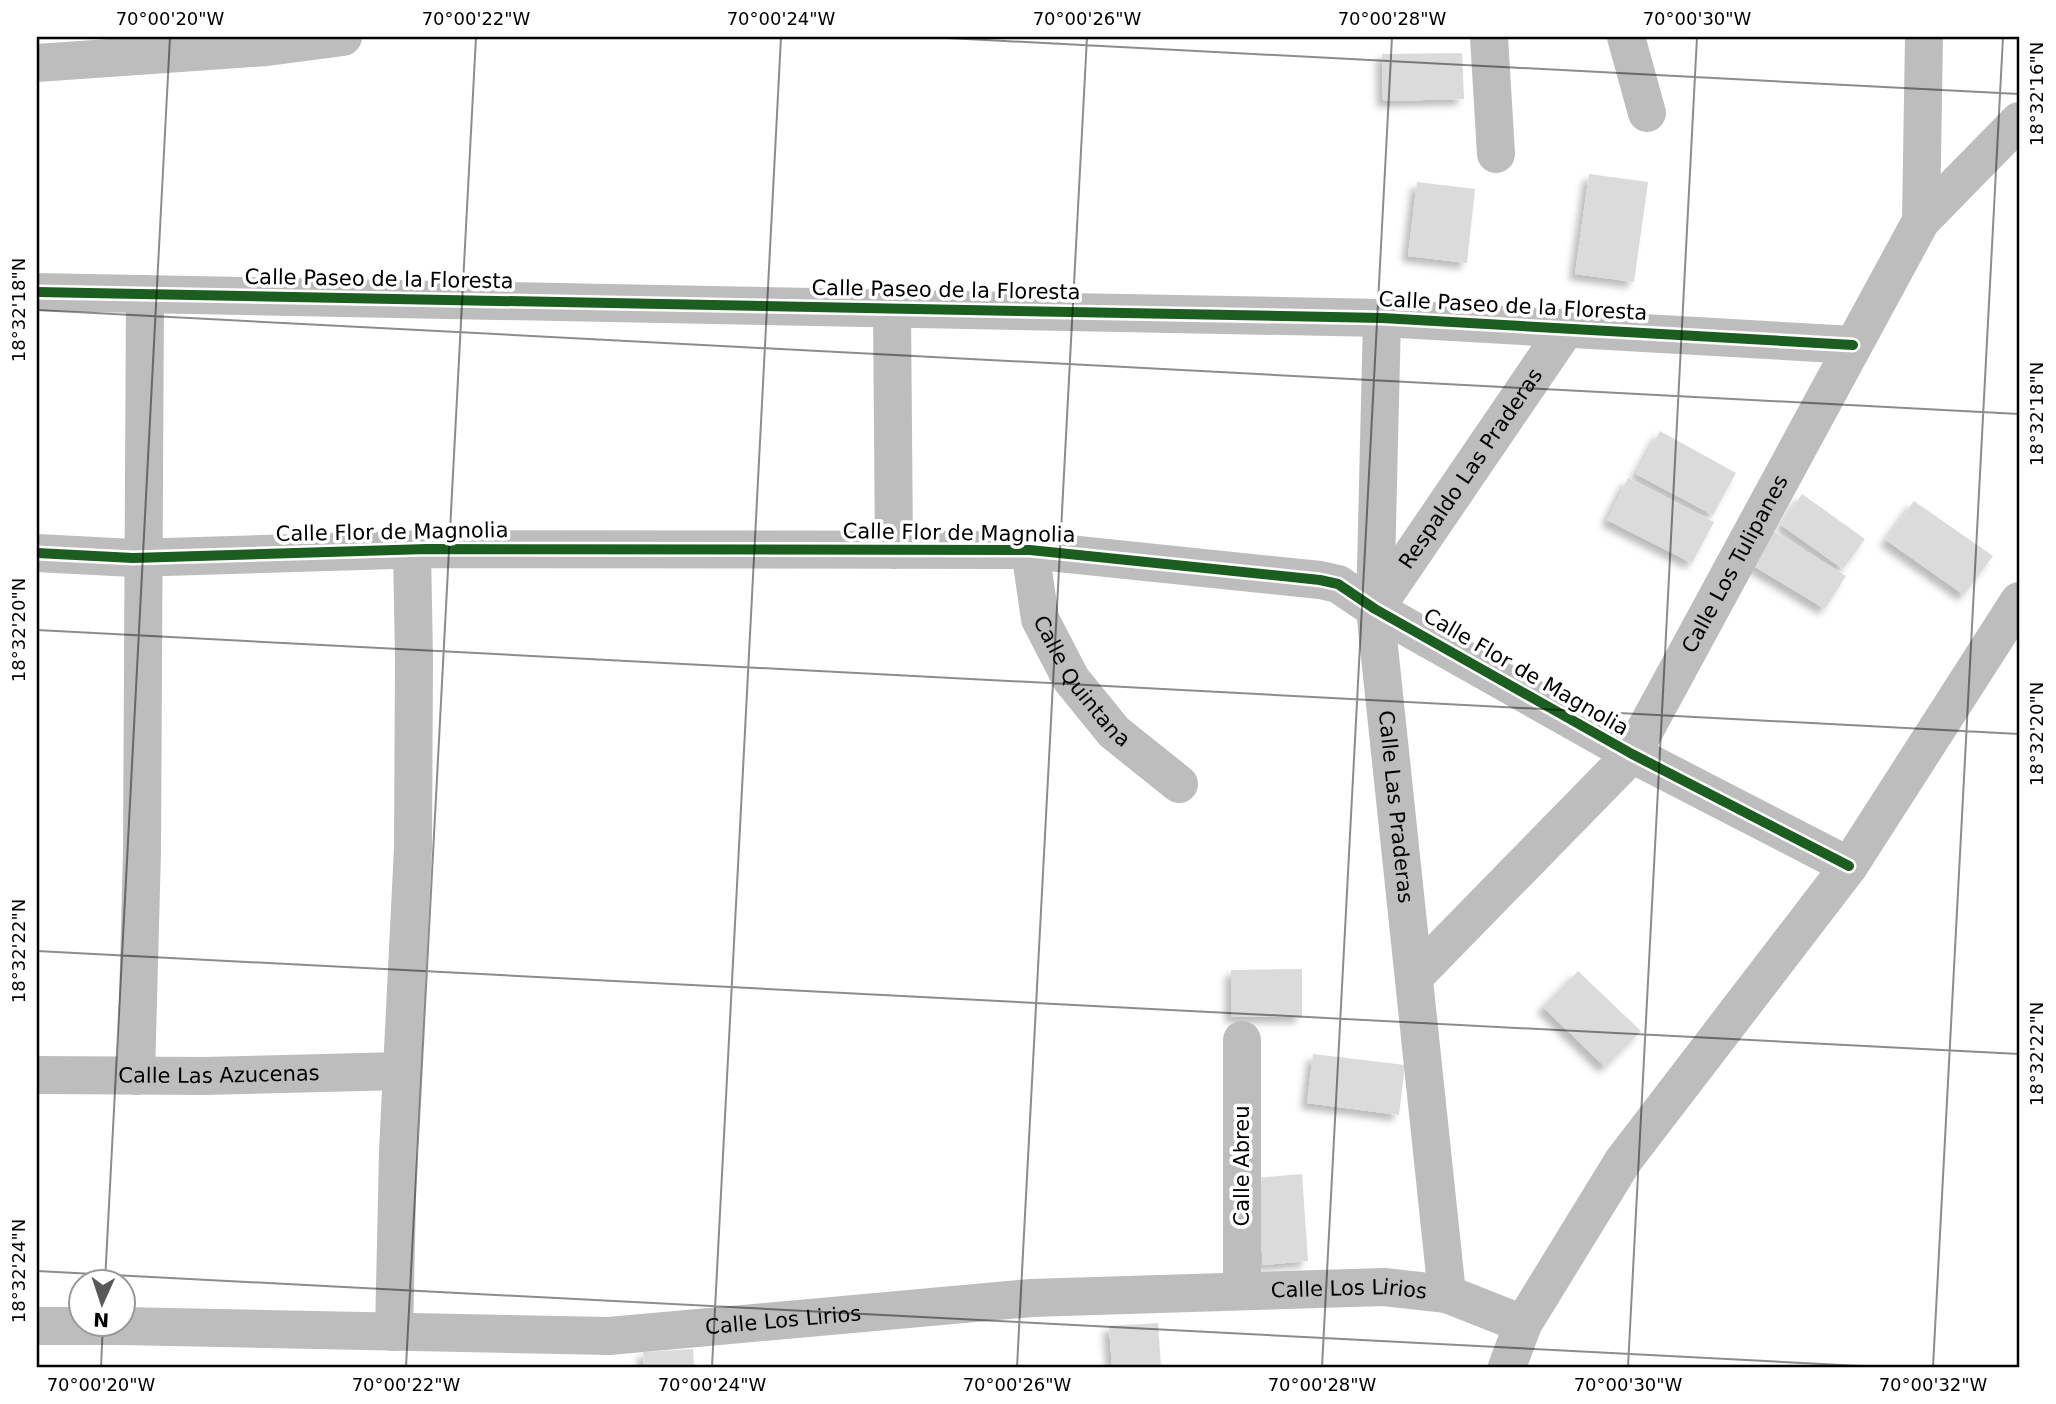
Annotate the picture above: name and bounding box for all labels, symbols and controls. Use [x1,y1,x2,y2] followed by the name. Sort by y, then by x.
[116,8,225,29] text: 70°00'20"W
[422,8,531,29] text: 70°00'22"W
[727,8,836,29] text: 70°00'24"W
[1033,8,1142,29] text: 70°00'26"W
[1338,8,1447,29] text: 70°00'28"W
[1643,8,1752,29] text: 70°00'30"W
[2026,42,2047,146] text: 18°32'16"N
[8,258,29,362] text: 18°32'18"N
[244,265,514,293] street label: Calle Paseo de la Floresta
[811,276,1081,304] street label: Calle Paseo de la Floresta
[1378,287,1648,325] street label: Calle Paseo de la Floresta
[2026,362,2047,466] text: 18°32'18"N
[1394,364,1547,573] street label: Respaldo Las Praderas
[1677,471,1793,657] street label: Calle Los Tulipanes
[275,518,509,546] street label: Calle Flor de Magnolia
[842,519,1076,547] street label: Calle Flor de Magnolia
[8,578,29,682] text: 18°32'20"N
[1419,603,1633,741] street label: Calle Flor de Magnolia
[1028,611,1135,752] street label: Calle Quintana
[2026,682,2047,786] text: 18°32'20"N
[1374,709,1418,904] street label: Calle Las Praderas
[8,899,29,1003] text: 18°32'22"N
[2026,1002,2047,1106] text: 18°32'22"N
[118,1061,320,1088] street label: Calle Las Azucenas
[1230,1106,1254,1226] street label: Calle Abreu
[8,1219,29,1323] text: 18°32'24"N
[66,1268,136,1338] north arrow
[1270,1275,1428,1304] street label: Calle Los Lirios
[704,1301,862,1339] street label: Calle Los Lirios
[93,1309,110,1331] text: N
[47,1374,156,1395] text: 70°00'20"W
[352,1374,461,1395] text: 70°00'22"W
[658,1374,767,1395] text: 70°00'24"W
[963,1374,1072,1395] text: 70°00'26"W
[1268,1374,1377,1395] text: 70°00'28"W
[1574,1374,1683,1395] text: 70°00'30"W
[1879,1374,1988,1395] text: 70°00'32"W

